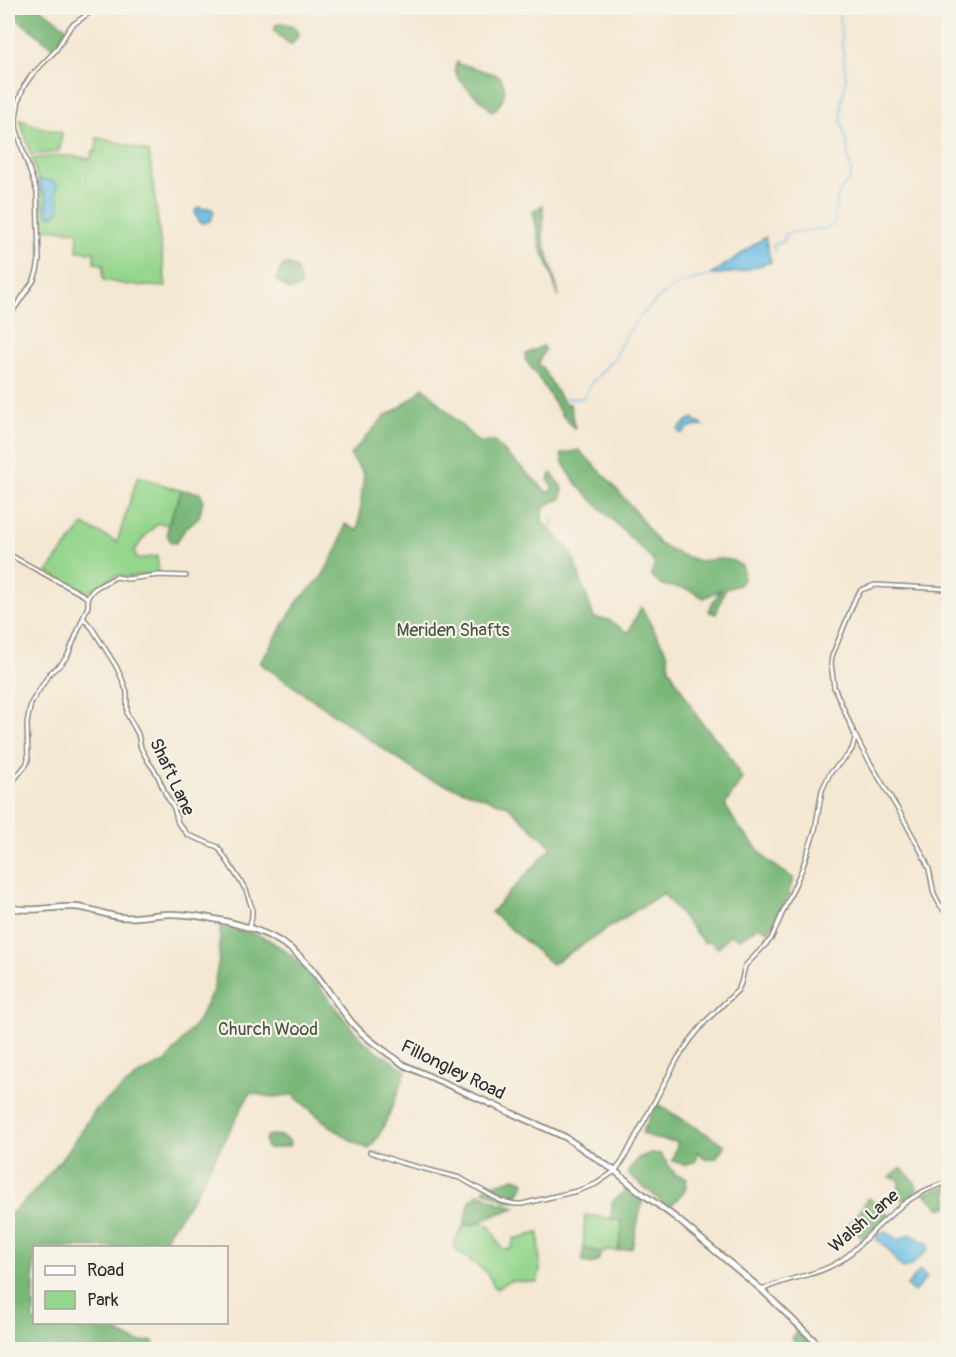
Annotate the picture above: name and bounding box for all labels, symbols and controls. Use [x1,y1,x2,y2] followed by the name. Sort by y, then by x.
[397,619,510,642] park label: Meriden Shafts
[144,735,200,819] street label: Shaft Lane
[218,1018,318,1041] park label: Church Wood
[397,1035,509,1105] street label: Fillongley Road
[824,1184,904,1258] street label: Walsh Lane
[33,1246,228,1324] legend
[87,1259,124,1282] text: Road
[87,1289,119,1312] text: Park

